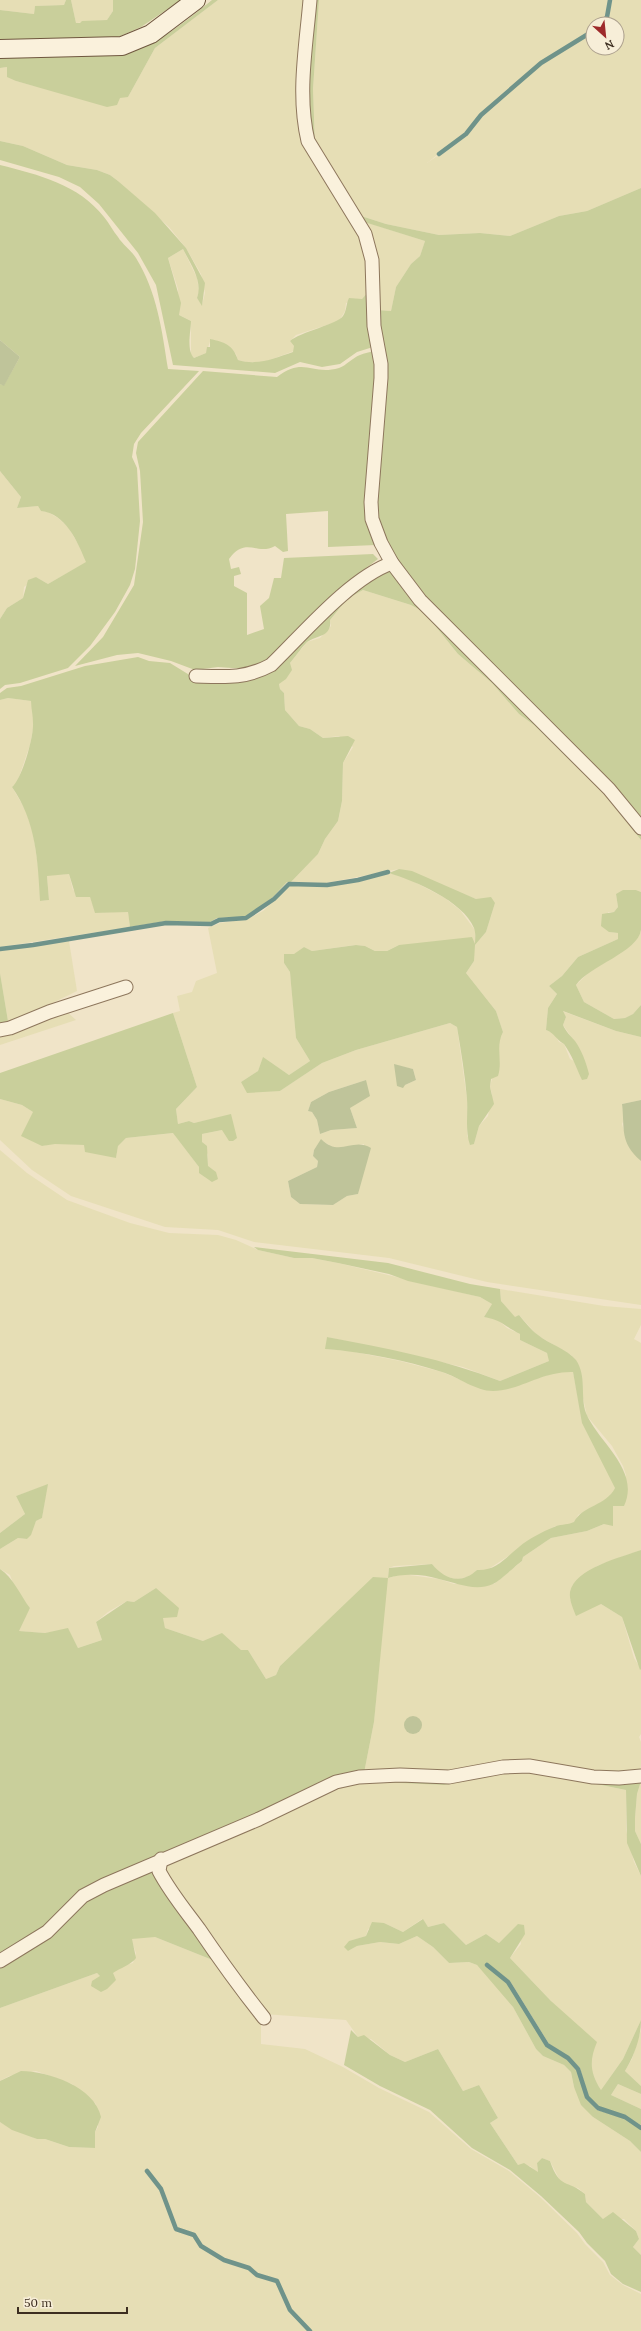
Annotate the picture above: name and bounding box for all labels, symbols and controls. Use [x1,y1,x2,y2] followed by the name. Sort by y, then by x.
[585,16,625,56] north arrow
[602,37,617,53] text: N
[18,2289,127,2315] scale bar
[24,2295,52,2310] text: 50 m

